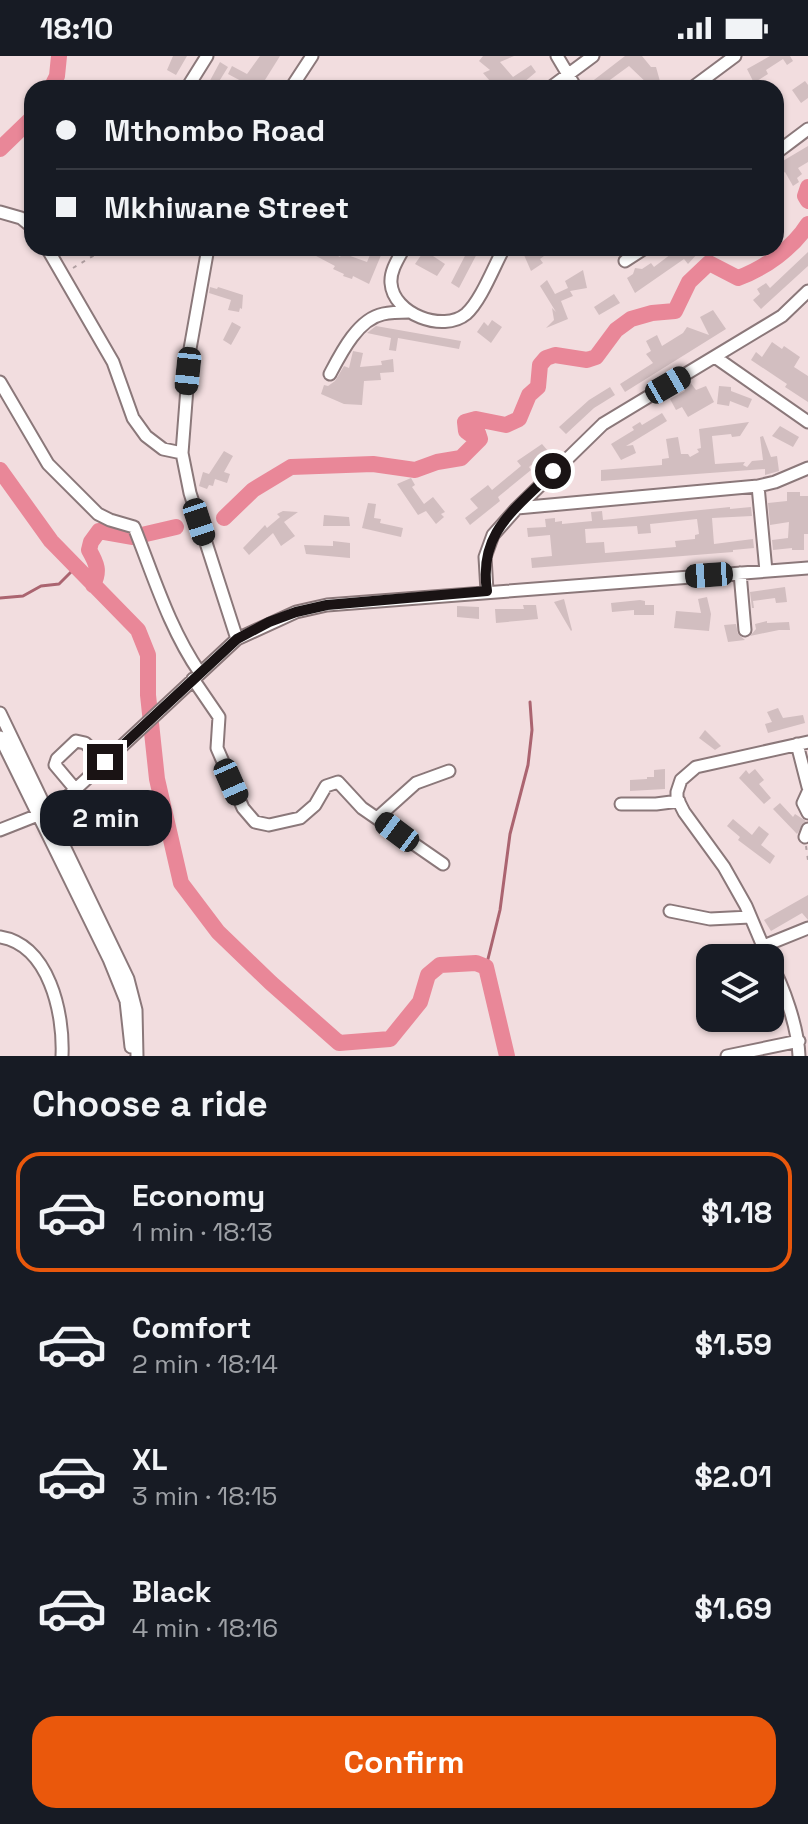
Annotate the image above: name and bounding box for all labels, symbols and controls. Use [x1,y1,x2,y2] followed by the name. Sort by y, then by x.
[40,9,114,48] text: 18:10
[104,111,325,150] text: Mthombo Road
[104,188,349,227] text: Mkhiwane Street
[174,346,202,396] car
[641,363,695,407] car
[535,453,571,489] route start
[180,495,218,549] car
[684,561,734,589] car
[87,744,123,780] route end
[210,755,252,809] car
[39,790,171,846] callout: 2 min
[72,801,140,835] text: 2 min
[371,808,423,856] car
[696,944,784,1032] map controls
[696,944,784,1032] button: layers
[32,1081,268,1127] text: Choose a ride
[36,1176,108,1248] icon: car
[132,1176,265,1215] text: Economy
[701,1193,772,1232] text: $1.18
[132,1215,273,1249] text: 1 min · 18:13
[36,1308,108,1380] icon: car
[132,1308,251,1347] text: Comfort
[695,1325,772,1364] text: $1.59
[132,1347,278,1381] text: 2 min · 18:14
[36,1440,108,1512] icon: car
[132,1440,168,1479] text: XL
[694,1457,772,1496] text: $2.01
[132,1479,277,1513] text: 3 min · 18:15
[36,1572,108,1644] icon: car
[132,1572,211,1611] text: Black
[695,1589,772,1628] text: $1.69
[132,1611,278,1645] text: 4 min · 18:16
[32,1716,776,1808] button: Confirm

